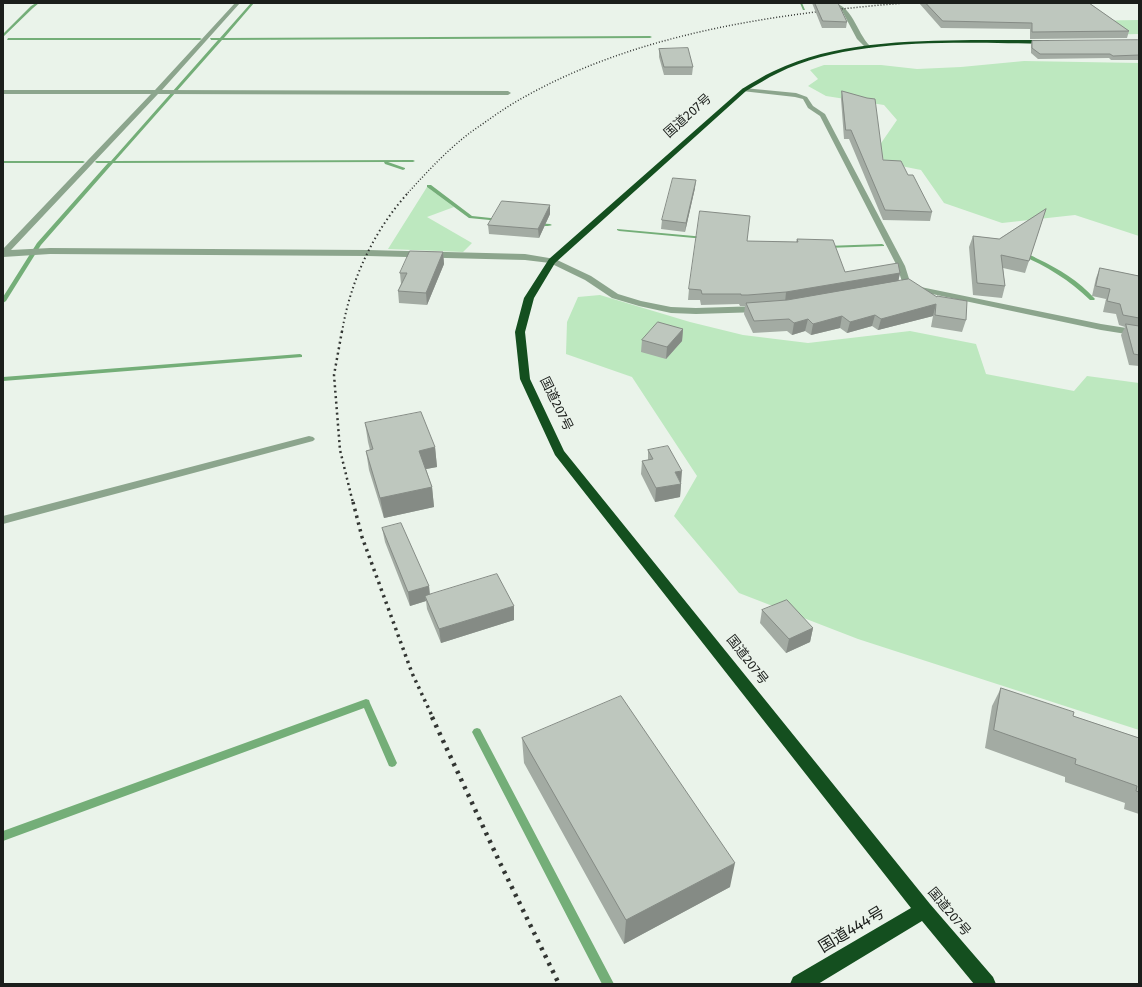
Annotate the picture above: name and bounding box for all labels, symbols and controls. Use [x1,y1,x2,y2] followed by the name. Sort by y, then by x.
[661,91,715,141] street label: 国道207号
[536,374,576,434] street label: 国道207号
[723,632,771,688] street label: 国道207号
[924,885,974,939] street label: 国道207号
[816,903,888,957] street label: 国道444号

